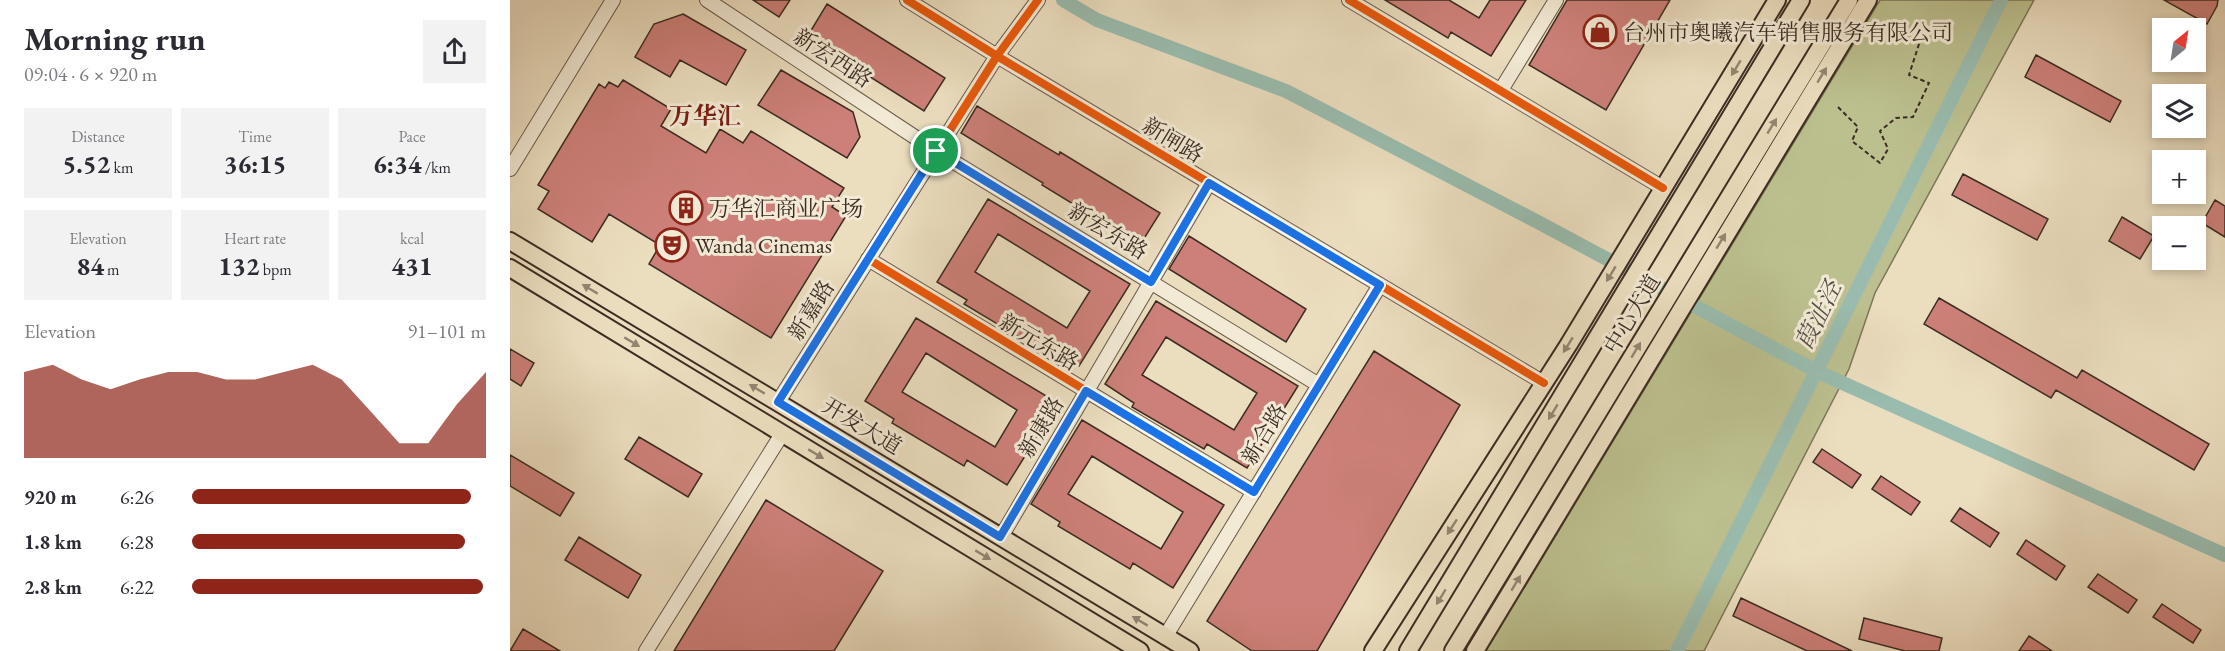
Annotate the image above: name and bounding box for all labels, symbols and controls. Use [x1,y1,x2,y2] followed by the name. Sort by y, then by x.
[1582,14,1618,50] shop icon: 台州市奥曦汽车销售服务有限公司
[24,17,206,60] text: Morning run
[1623,18,1953,47] place label: 台州市奥曦汽车销售服务有限公司
[2152,18,2206,72] north arrow
[2152,18,2206,270] map controls
[423,20,486,83] button: share
[788,22,878,94] street label: 新宏西路
[1730,60,1741,76] one-way arrow
[24,61,157,87] text: 09:04 · 6 × 920 m
[1817,67,1828,83] one-way arrow
[2152,84,2206,138] button: layers
[669,100,741,131] district label: 万华汇
[1137,111,1209,169] street label: 新闸路
[1767,117,1777,134] one-way arrow
[910,125,961,176] pin
[71,126,125,147] text: Distance
[238,126,272,147] text: Time
[399,126,425,147] text: Pace
[919,134,952,167] icon: arrive
[63,147,110,181] text: 5.52
[224,147,286,181] text: 36:15
[373,147,422,181] text: 6:34
[2152,150,2206,204] button: +
[110,157,133,178] text: km
[422,157,451,178] text: /km
[668,190,704,226] building icon: 万华汇商业广场
[709,194,863,223] place label: 万华汇商业广场
[1063,196,1153,266] street label: 新宏东路
[2152,216,2206,270] button: −
[654,227,690,263] theatre icon: Wanda Cinemas
[69,228,127,249] text: Elevation
[224,228,286,249] text: Heart rate
[400,228,424,249] text: kcal
[695,231,832,260] place label: Wanda Cinemas
[1716,233,1727,249] one-way arrow
[76,249,104,283] text: 84
[218,249,260,283] text: 132
[391,249,433,283] text: 431
[104,259,120,280] text: m
[260,259,292,280] text: bpm
[1606,266,1616,283] one-way arrow
[1597,269,1667,359] street label: 中心大道
[781,274,841,346] street label: 新嘉路
[1788,274,1849,354] water label: 葭沚泾
[582,284,598,295] one-way arrow
[994,307,1084,377] street label: 新元东路
[24,318,96,344] text: Elevation
[407,318,486,344] text: 91–101 m
[624,337,640,348] one-way arrow
[1563,337,1574,353] one-way arrow
[1631,341,1641,358] one-way arrow
[749,384,765,395] one-way arrow
[817,391,907,461] street label: 开发大道
[1012,391,1070,463] street label: 新康路
[1235,398,1293,470] street label: 新合路
[1547,404,1558,420] one-way arrow
[808,449,824,460] one-way arrow
[24,484,77,510] text: 920 m
[120,484,154,510] text: 6:26
[1446,519,1457,535] one-way arrow
[24,529,82,555] text: 1.8 km
[120,529,154,555] text: 6:28
[975,550,991,561] one-way arrow
[24,574,82,600] text: 2.8 km
[120,574,154,600] text: 6:22
[1510,575,1521,591] one-way arrow
[1435,589,1446,605] one-way arrow
[1132,616,1148,627] one-way arrow

